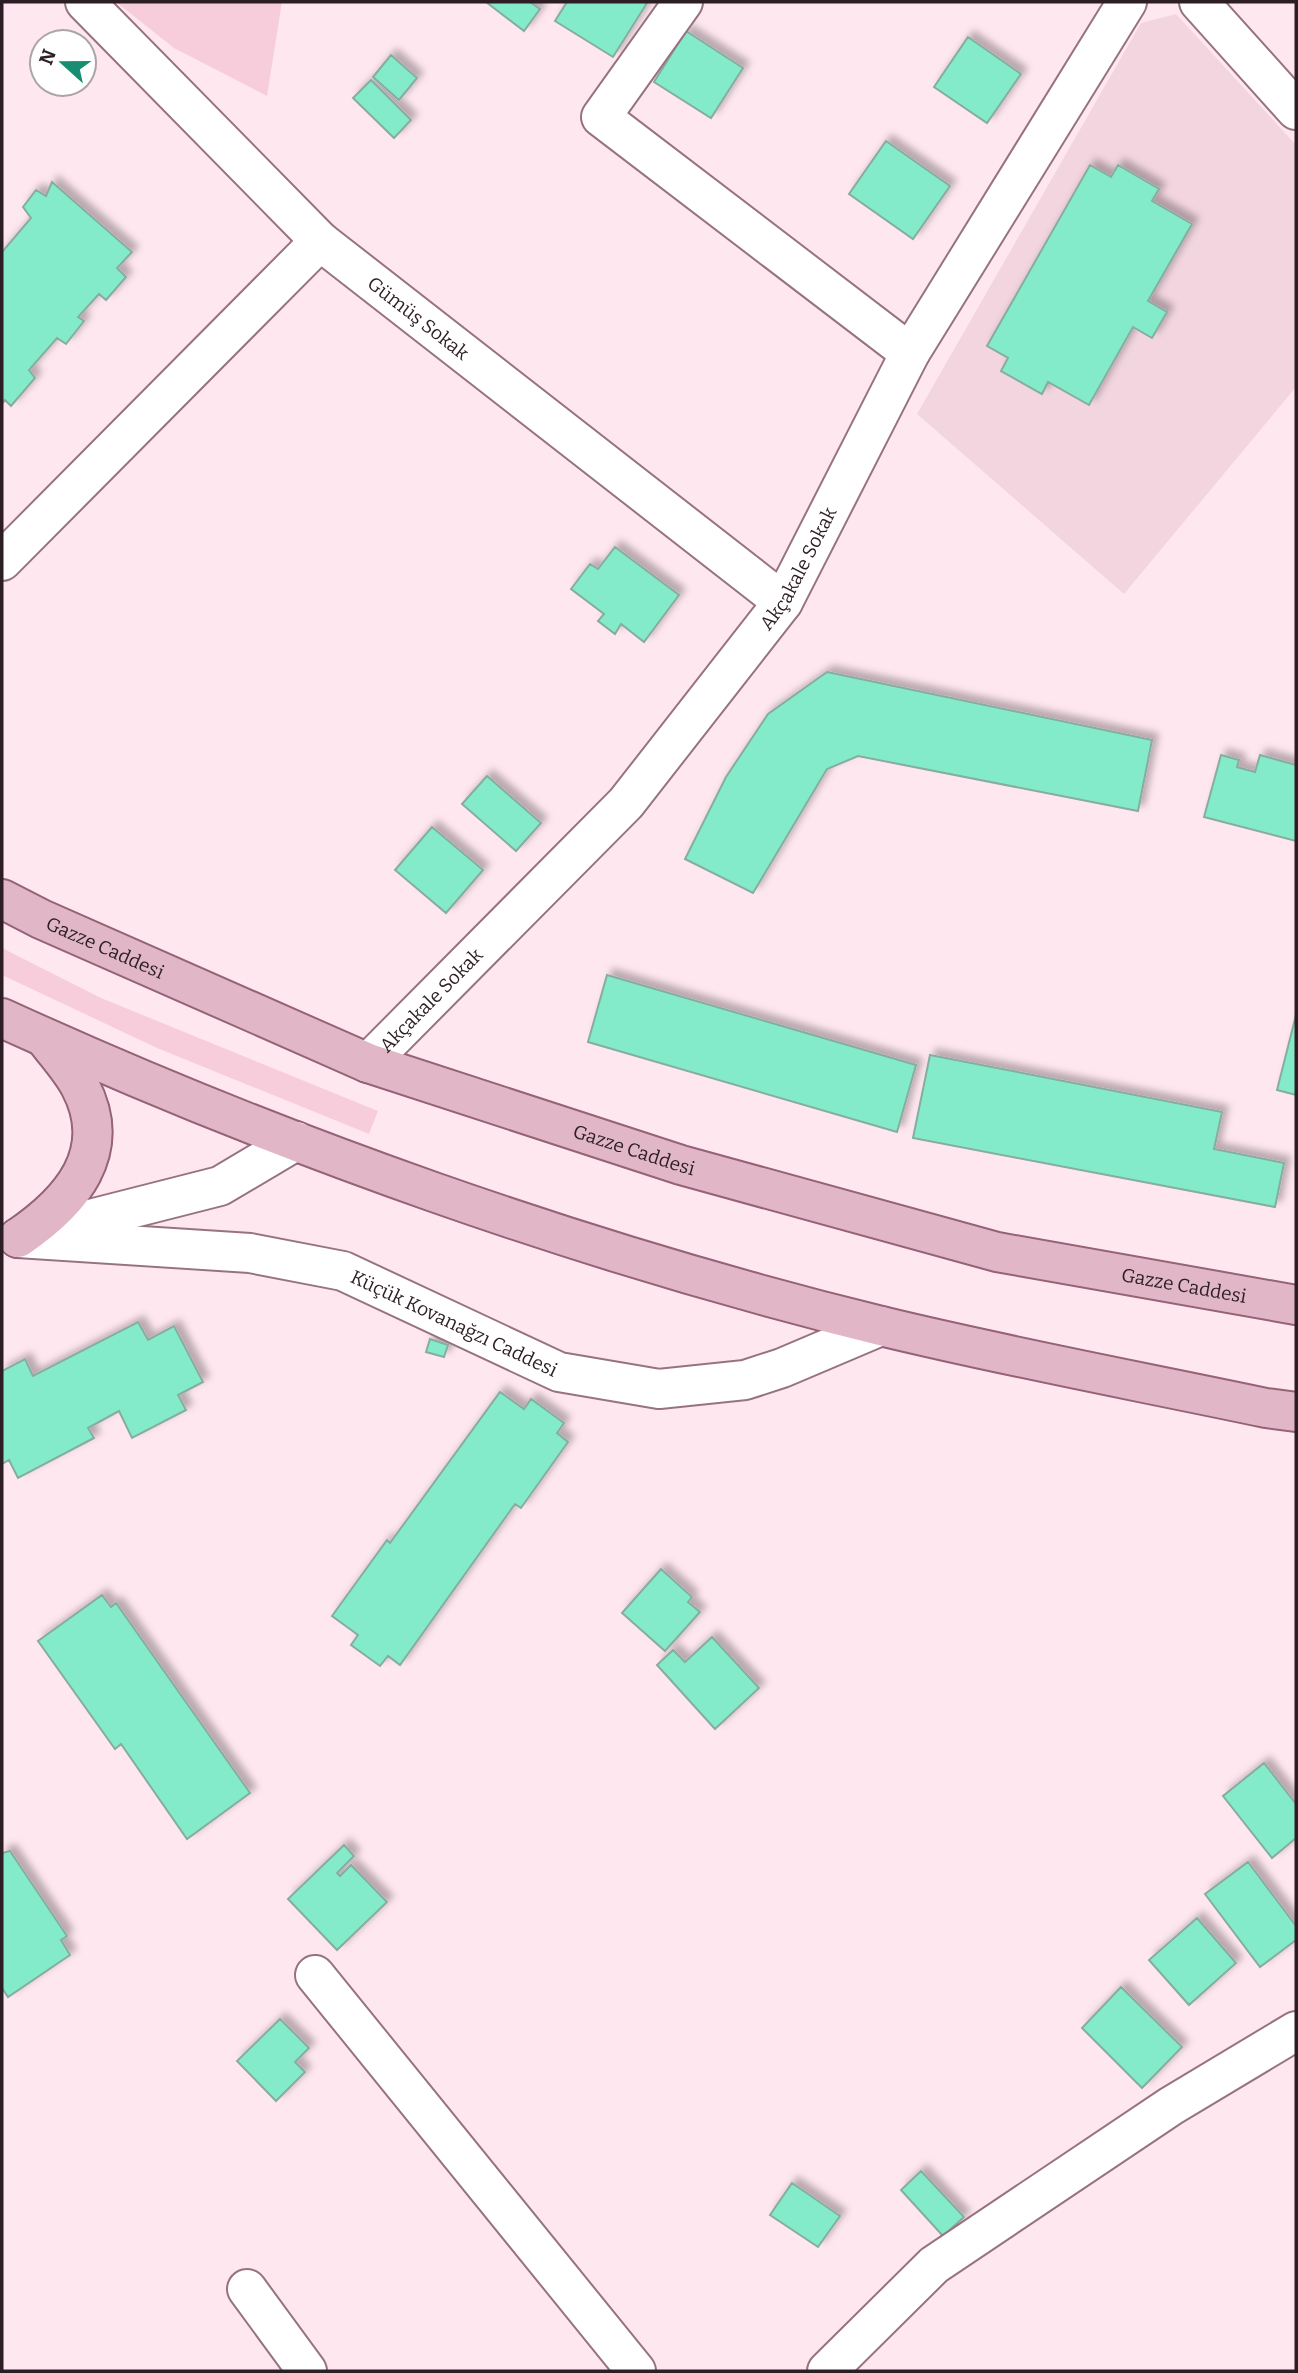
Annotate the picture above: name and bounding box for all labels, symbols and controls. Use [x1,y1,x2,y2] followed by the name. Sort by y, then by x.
[28,28,98,98] north arrow
[34,46,61,68] text: N
[363,271,474,365] street label: Gümüş Sokak
[754,503,841,634] street label: Akçakale Sokak
[43,911,168,983] street label: Gazze Caddesi
[374,943,487,1057] street label: Akçakale Sokak
[570,1119,698,1180] street label: Gazze Caddesi
[1120,1263,1249,1308] street label: Gazze Caddesi
[347,1265,562,1381] street label: Küçük Kovanağzı Caddesi

